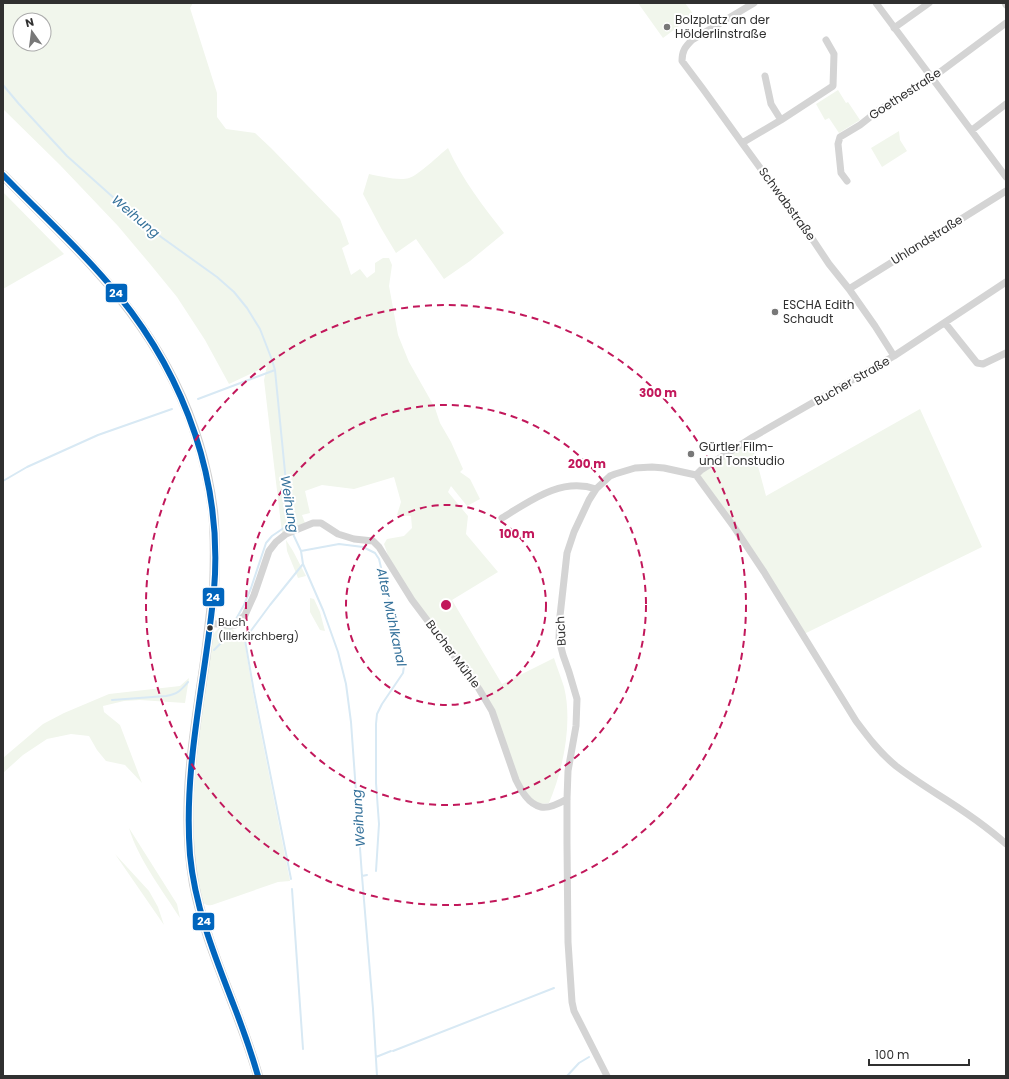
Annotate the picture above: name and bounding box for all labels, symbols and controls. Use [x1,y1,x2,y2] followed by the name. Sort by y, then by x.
[675,11,770,42] place label: Bolzplatz an der Hölderlinstraße
[12,12,52,52] north arrow
[24,14,36,31] text: N
[662,22,672,32] marker: Bolzplatz an der Hölderlinstraße
[865,64,944,123] street label: Goethestraße
[755,164,820,244] street label: Schwabstraße
[107,191,164,242] water label: Weihung
[888,211,966,268] street label: Uhlandstraße
[105,283,128,303] line badge: 24
[109,285,123,301] text: 24
[783,296,854,327] place label: ESCHA Edith Schaudt
[770,307,780,317] marker: ESCHA Edith Schaudt
[811,352,893,409] street label: Bucher Straße
[639,384,677,401] text: 300 m
[699,438,785,469] place label: Gürtler Film- und Tonstudio
[686,449,696,459] marker: Gürtler Film- und Tonstudio
[568,455,606,472] text: 200 m
[276,474,303,534] water label: Weihung
[499,525,535,542] text: 100 m
[372,565,411,669] water label: Alter Mühlkanal
[202,587,225,607] line badge: 24
[206,589,220,605] text: 24
[439,598,453,612] centre of rings
[218,614,299,644] place label: Buch (Illerkirchberg)
[422,616,485,691] street label: Bucher Mühle
[551,616,570,646] street label: Buch
[205,623,215,633] marker: Buch (Illerkirchberg)
[347,788,370,847] water label: Weihung
[192,912,215,931] line badge: 24
[197,913,211,929] text: 24
[869,1041,969,1067] scale bar
[875,1046,909,1063] text: 100 m

